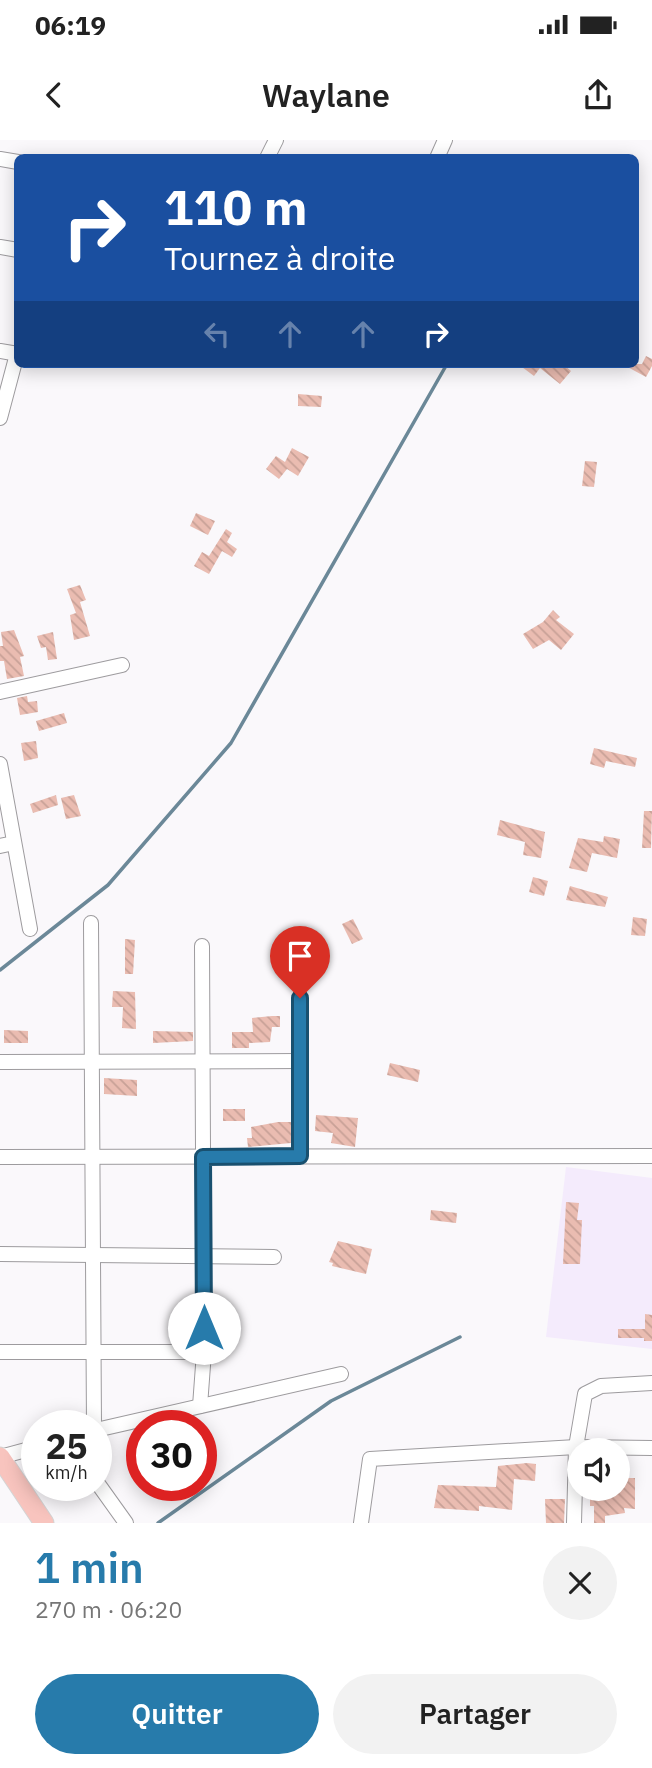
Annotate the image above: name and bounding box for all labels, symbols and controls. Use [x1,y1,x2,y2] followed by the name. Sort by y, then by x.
[35,8,106,42] text: 06:19
[262,74,390,116] text: Waylane
[35,76,73,114] icon: back
[579,76,617,114] icon: share
[164,175,308,238] text: 110 m
[49,182,140,273] icon: right
[164,237,395,279] text: Tournez à droite
[198,315,236,353] icon: left
[271,315,309,353] icon: ahead
[344,315,382,353] icon: ahead
[417,315,455,353] icon: right
[270,926,330,998] pin
[281,937,319,975] icon: arrive
[167,1291,241,1365] position arrow
[126,1410,217,1501] speed limit sign: 30
[45,1423,88,1469] text: 25
[567,1438,630,1501] map controls
[567,1438,630,1501] button: sound
[45,1461,88,1484] text: km/h
[35,1540,144,1595] text: 1 min
[543,1546,617,1620] button: close
[35,1594,182,1624] text: 270 m · 06:20
[35,1674,319,1754] button: Quitter
[333,1674,617,1754] button: Partager

